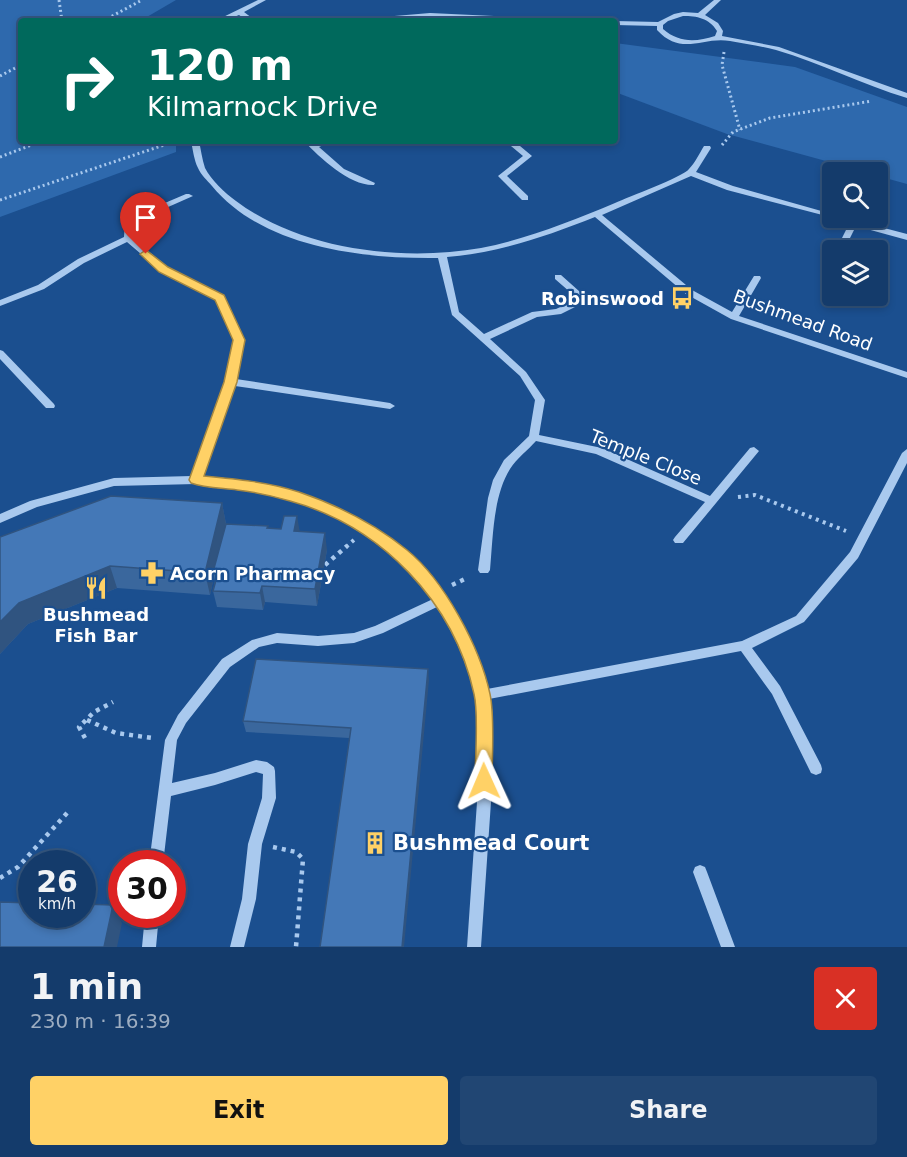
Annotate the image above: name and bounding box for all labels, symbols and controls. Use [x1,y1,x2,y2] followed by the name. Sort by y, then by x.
[147,41,293,90] text: 120 m
[48,42,126,120] icon: right
[147,91,378,122] text: Kilmarnock Drive
[822,162,888,306] map controls
[822,162,888,228] button: search
[120,192,171,254] pin
[129,201,162,234] icon: arrive
[822,240,888,306] button: layers
[669,285,695,311] bus stop icon: Robinswood
[731,285,875,355] street label: Bushmead Road
[541,288,664,309] place label: Robinswood
[586,425,705,489] street label: Temple Close
[139,560,165,586] pharmacy icon: Acorn Pharmacy
[170,563,336,584] place label: Acorn Pharmacy
[83,575,109,601] restaurant icon: Bushmead Fish Bar
[43,604,149,646] place label: Bushmead Fish Bar
[452,749,516,813] position arrow
[362,830,388,856] building icon: Bushmead Court
[393,831,589,855] place label: Bushmead Court
[108,850,186,928] speed limit sign: 30
[36,864,78,899] text: 26
[38,895,76,913] text: km/h
[30,966,143,1007] text: 1 min
[814,967,877,1030] button: close
[30,1009,171,1033] text: 230 m · 16:39
[30,1076,448,1145] button: Exit
[460,1076,877,1145] button: Share

